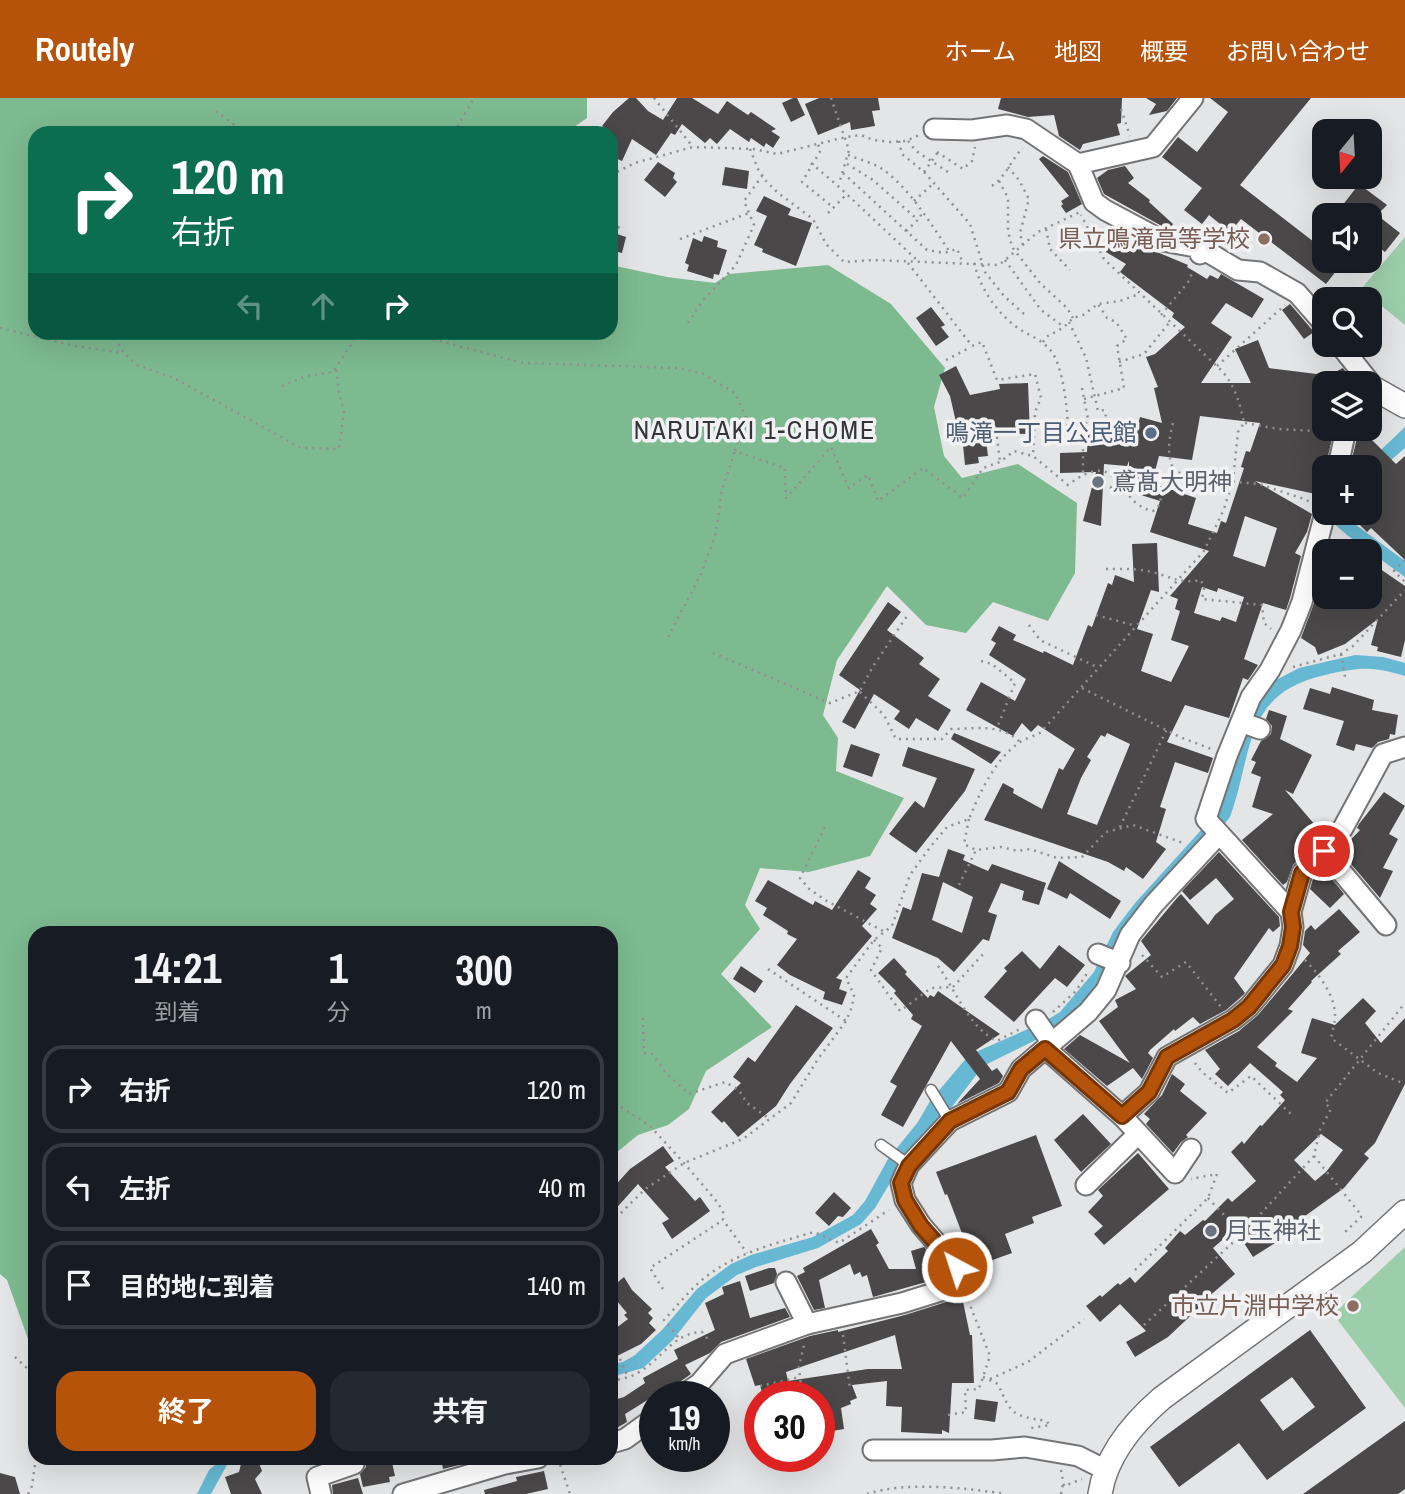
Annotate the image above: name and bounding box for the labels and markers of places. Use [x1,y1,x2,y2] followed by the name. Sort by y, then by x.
[1058,222,1250,254] place label: 県立鳴滝高等学校
[1256,231,1272,247] marker: 県立鳴滝高等学校
[945,416,1137,448] place label: 鳴滝一丁目公民館
[1143,425,1159,441] marker: 鳴滝一丁目公民館
[1112,465,1232,497] place label: 鳶髙大明神
[1090,474,1106,490] marker: 鳶髙大明神
[1294,821,1354,881] pin
[1225,1214,1321,1246] place label: 月玉神社
[1203,1223,1219,1239] marker: 月玉神社
[1171,1289,1339,1321] place label: 市立片淵中学校
[1345,1298,1361,1314] marker: 市立片淵中学校

